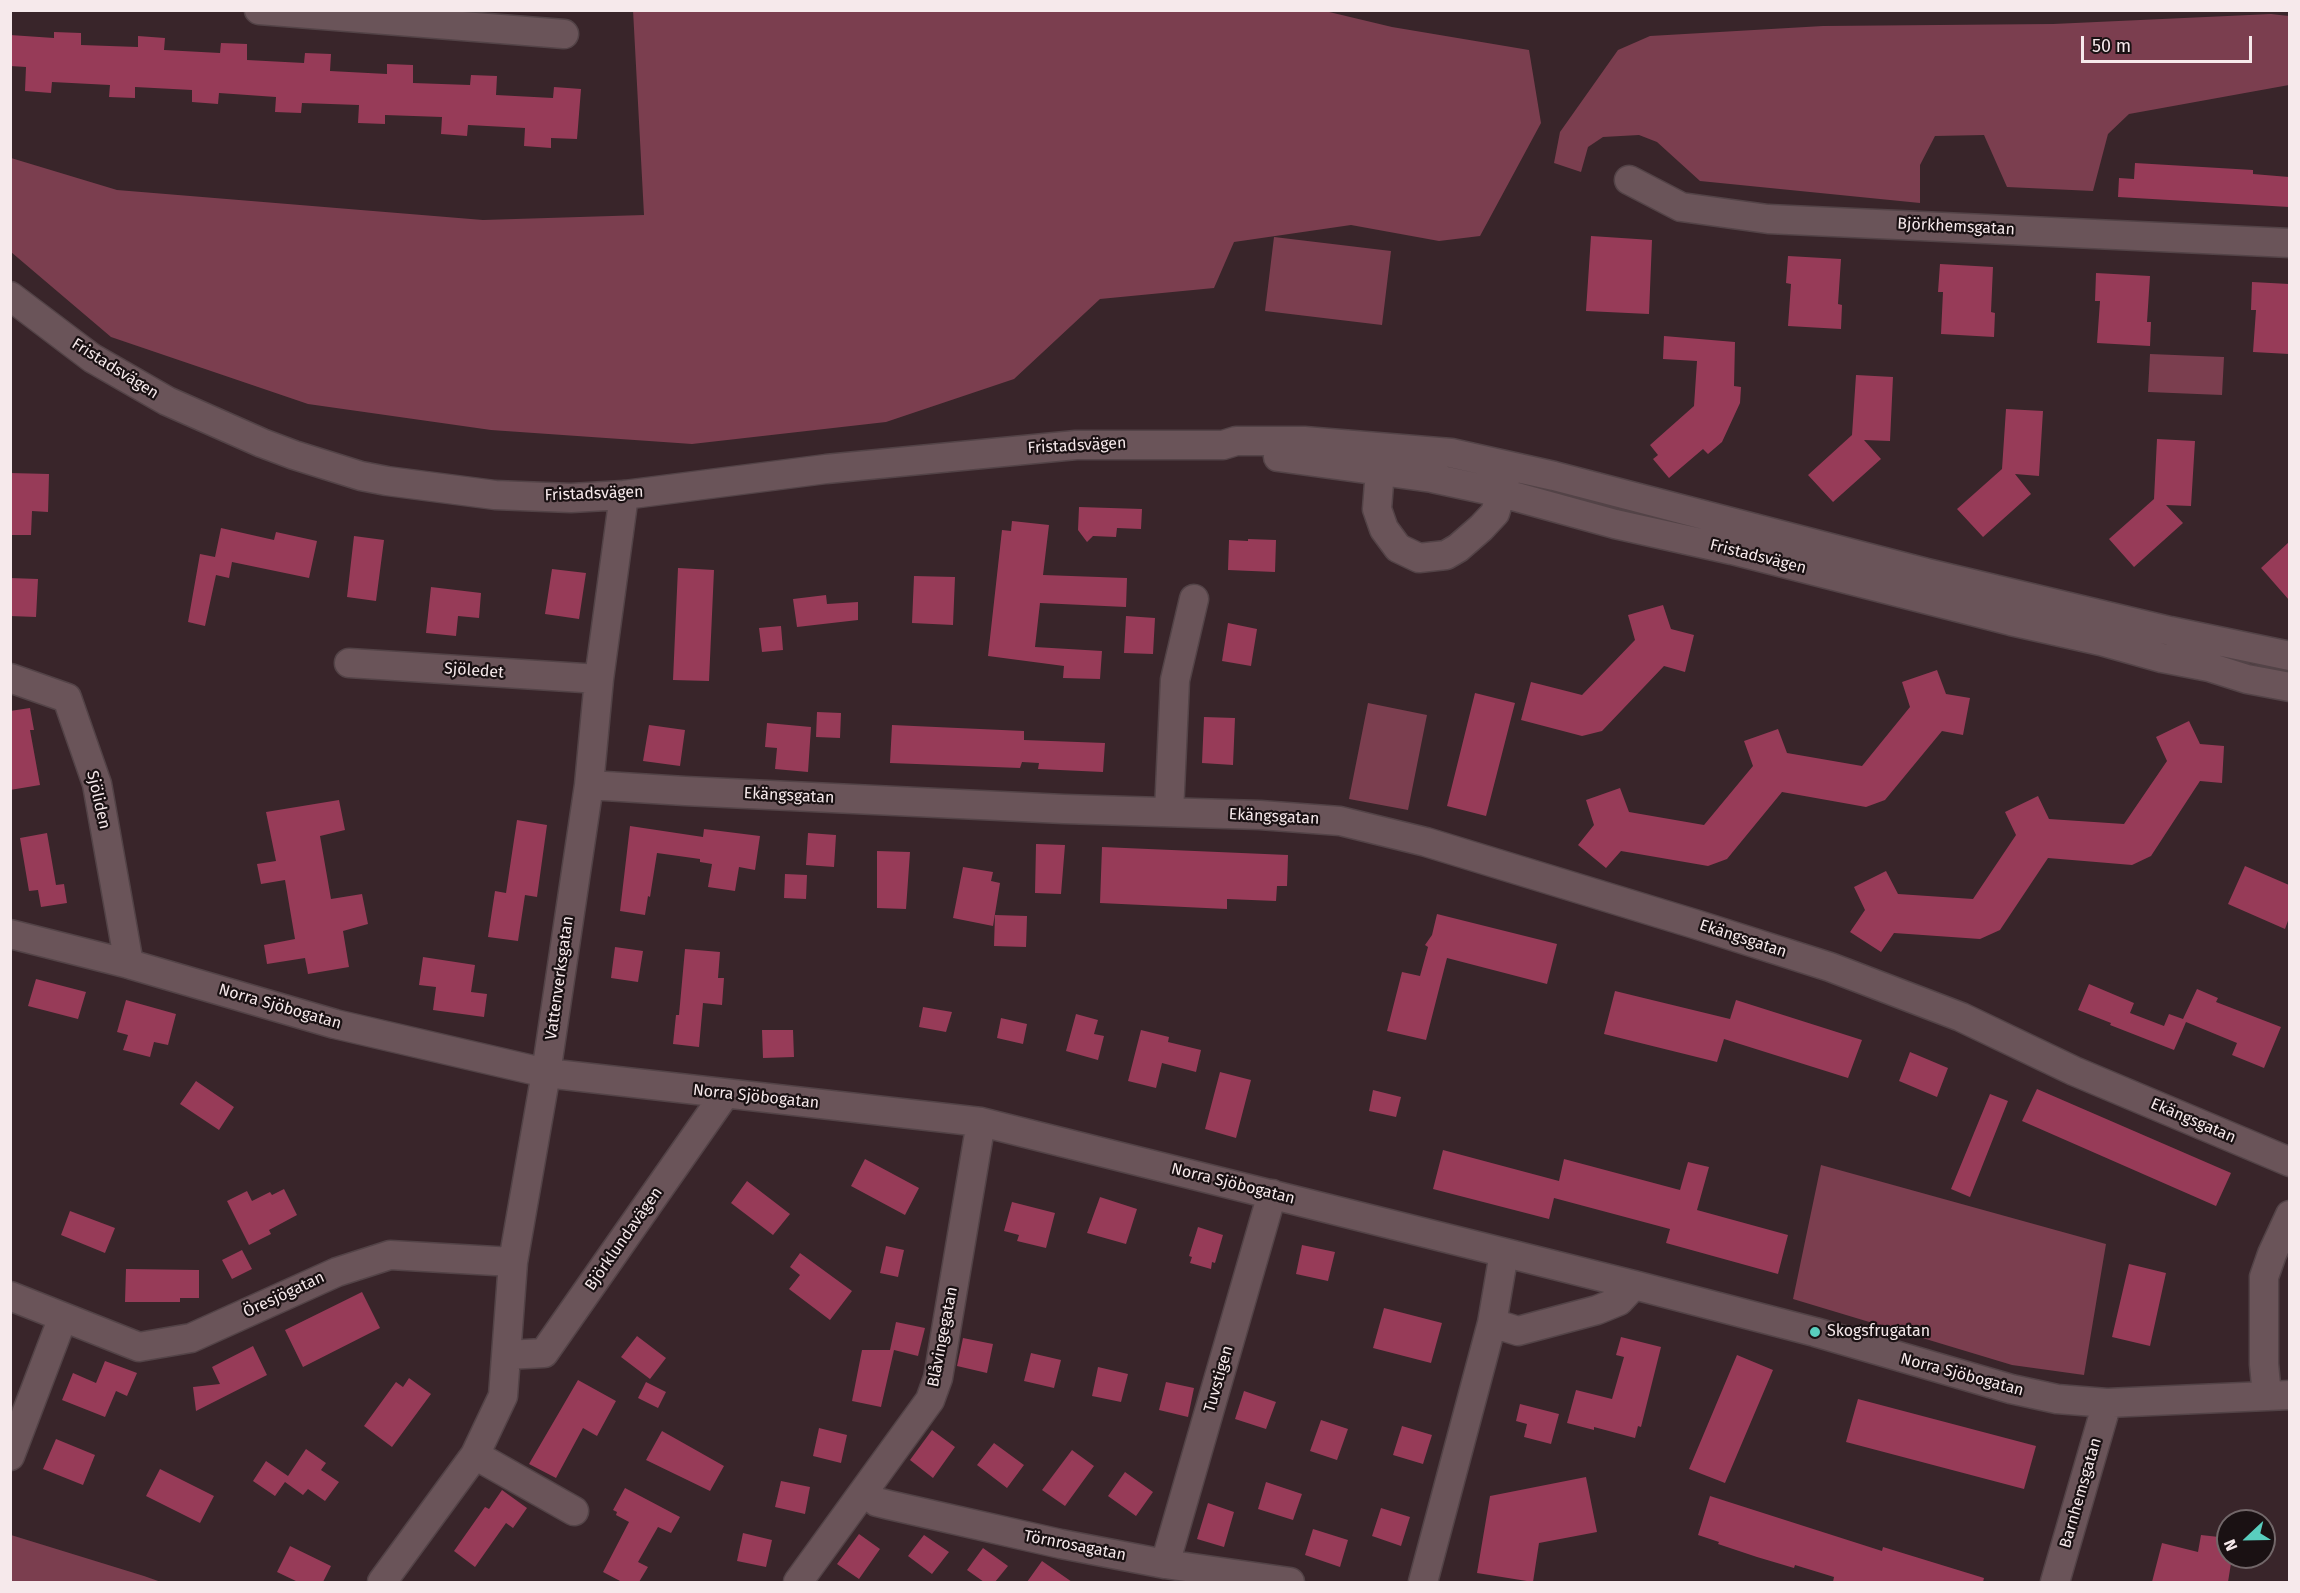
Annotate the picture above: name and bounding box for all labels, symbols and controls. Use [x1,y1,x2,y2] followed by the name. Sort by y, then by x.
[2084,24,2255,62] scale bar
[2092,35,2131,57] text: 50 m
[1897,214,2015,240] street label: Björkhemsgatan
[68,335,162,403] street label: Fristadsvägen
[1027,434,1127,458] street label: Fristadsvägen
[544,483,644,505] street label: Fristadsvägen
[1708,536,1808,578] street label: Fristadsvägen
[443,659,505,683] street label: Sjöledet
[82,769,114,831] street label: Sjöliden
[743,784,835,808] street label: Ekängsgatan
[1228,805,1320,829] street label: Ekängsgatan
[542,915,578,1041] street label: Vattenverksgatan
[1697,916,1789,962] street label: Ekängsgatan
[216,980,344,1034] street label: Norra Sjöbogatan
[692,1081,820,1113] street label: Norra Sjöbogatan
[2147,1094,2239,1148] street label: Ekängsgatan
[1169,1159,1297,1209] street label: Norra Sjöbogatan
[581,1184,667,1294] street label: Björklundavägen
[240,1268,328,1322] street label: Öresjögatan
[924,1285,962,1389] street label: Blåvingegatan
[1827,1322,1930,1342] place label: Skogsfrugatan
[1808,1325,1822,1339] marker: Skogsfrugatan
[1200,1343,1238,1415] street label: Tuvstigen
[1898,1349,2026,1401] street label: Norra Sjöbogatan
[2056,1436,2106,1550] street label: Barnhemsgatan
[2216,1509,2276,1569] north arrow
[1022,1527,1128,1565] street label: Törnrosagatan
[2220,1537,2241,1554] text: N

